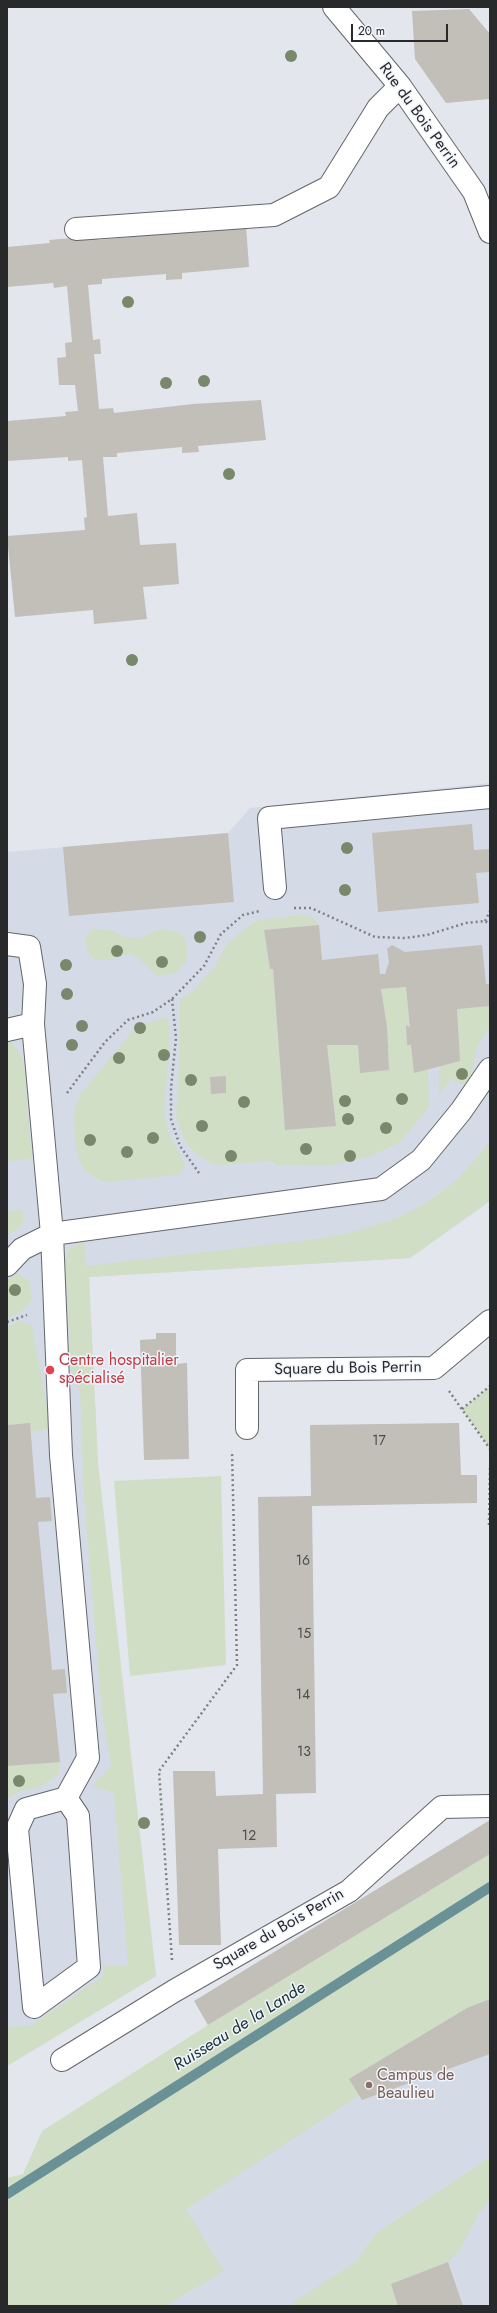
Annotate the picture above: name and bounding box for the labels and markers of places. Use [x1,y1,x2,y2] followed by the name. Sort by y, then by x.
[59,1351,179,1389] place label: Centre hospitalier spécialisé
[44,1364,56,1376] marker: Centre hospitalier spécialisé
[377,2066,454,2104] place label: Campus de Beaulieu
[364,2080,374,2090] marker: Campus de Beaulieu

